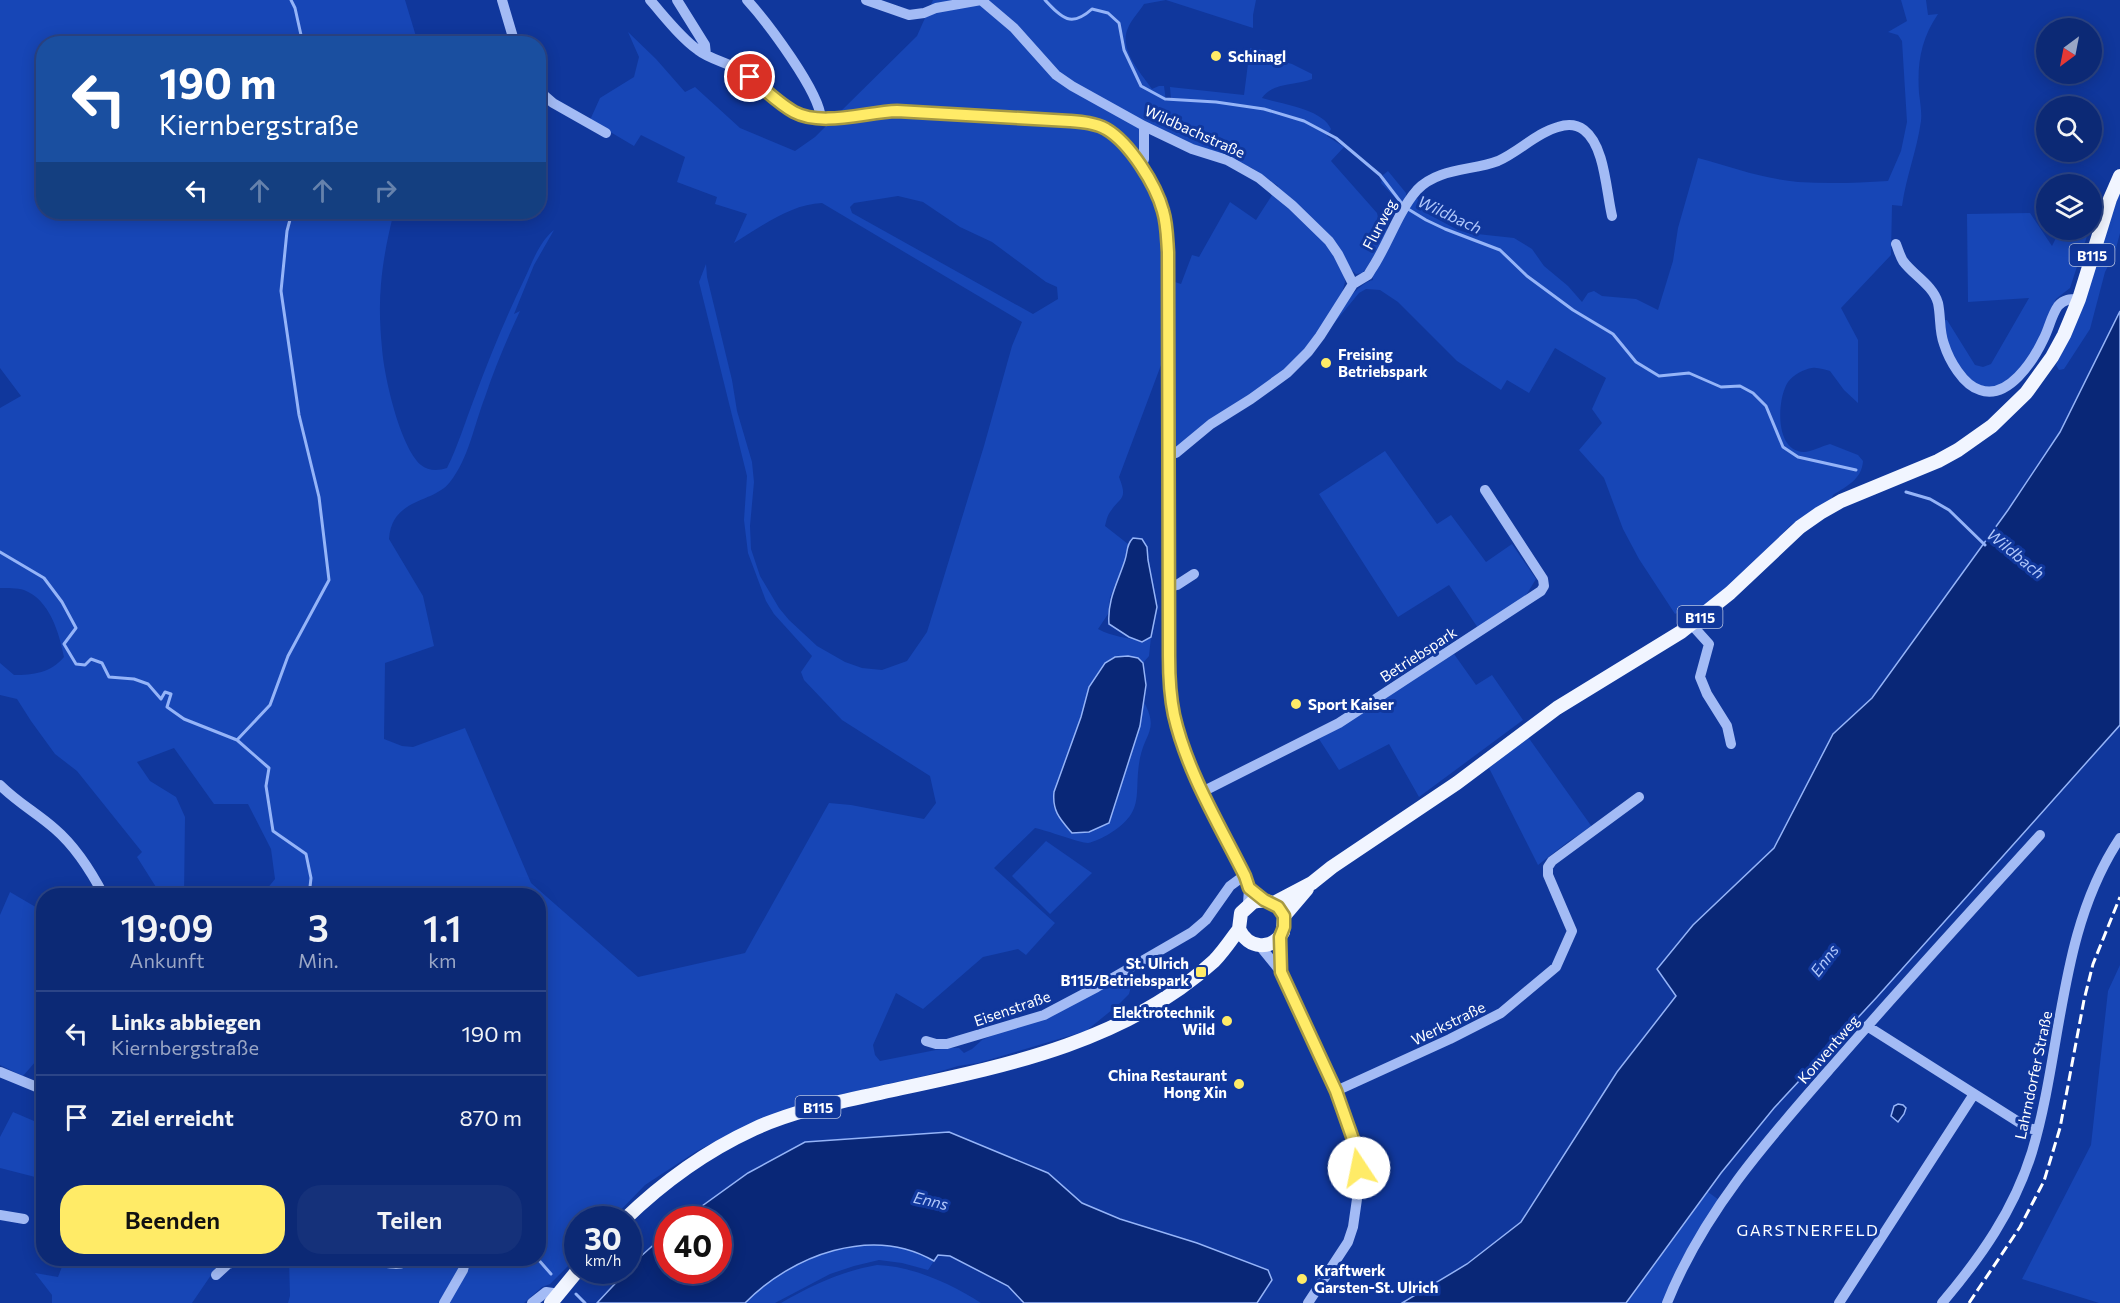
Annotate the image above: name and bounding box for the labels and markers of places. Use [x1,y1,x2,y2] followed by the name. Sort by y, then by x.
[1228,47,1286,65] place label: Schinagl
[1209,49,1223,63] marker: Schinagl
[724,51,775,102] pin
[1338,345,1428,380] place label: Freising Betriebspark
[1319,356,1333,370] marker: Freising Betriebspark
[1308,695,1394,713] place label: Sport Kaiser
[1289,697,1303,711] marker: Sport Kaiser
[1061,954,1189,989] place label: St. Ulrich B115/Betriebspark
[1194,965,1208,979] marker: St. Ulrich B115/Betriebspark
[1113,1003,1215,1038] place label: Elektrotechnik Wild
[1220,1014,1234,1028] marker: Elektrotechnik Wild
[1108,1066,1227,1101] place label: China Restaurant Hong Xin
[1232,1077,1246,1091] marker: China Restaurant Hong Xin
[1314,1261,1438,1296] place label: Kraftwerk Garsten-St. Ulrich
[1295,1272,1309,1286] marker: Kraftwerk Garsten-St. Ulrich

